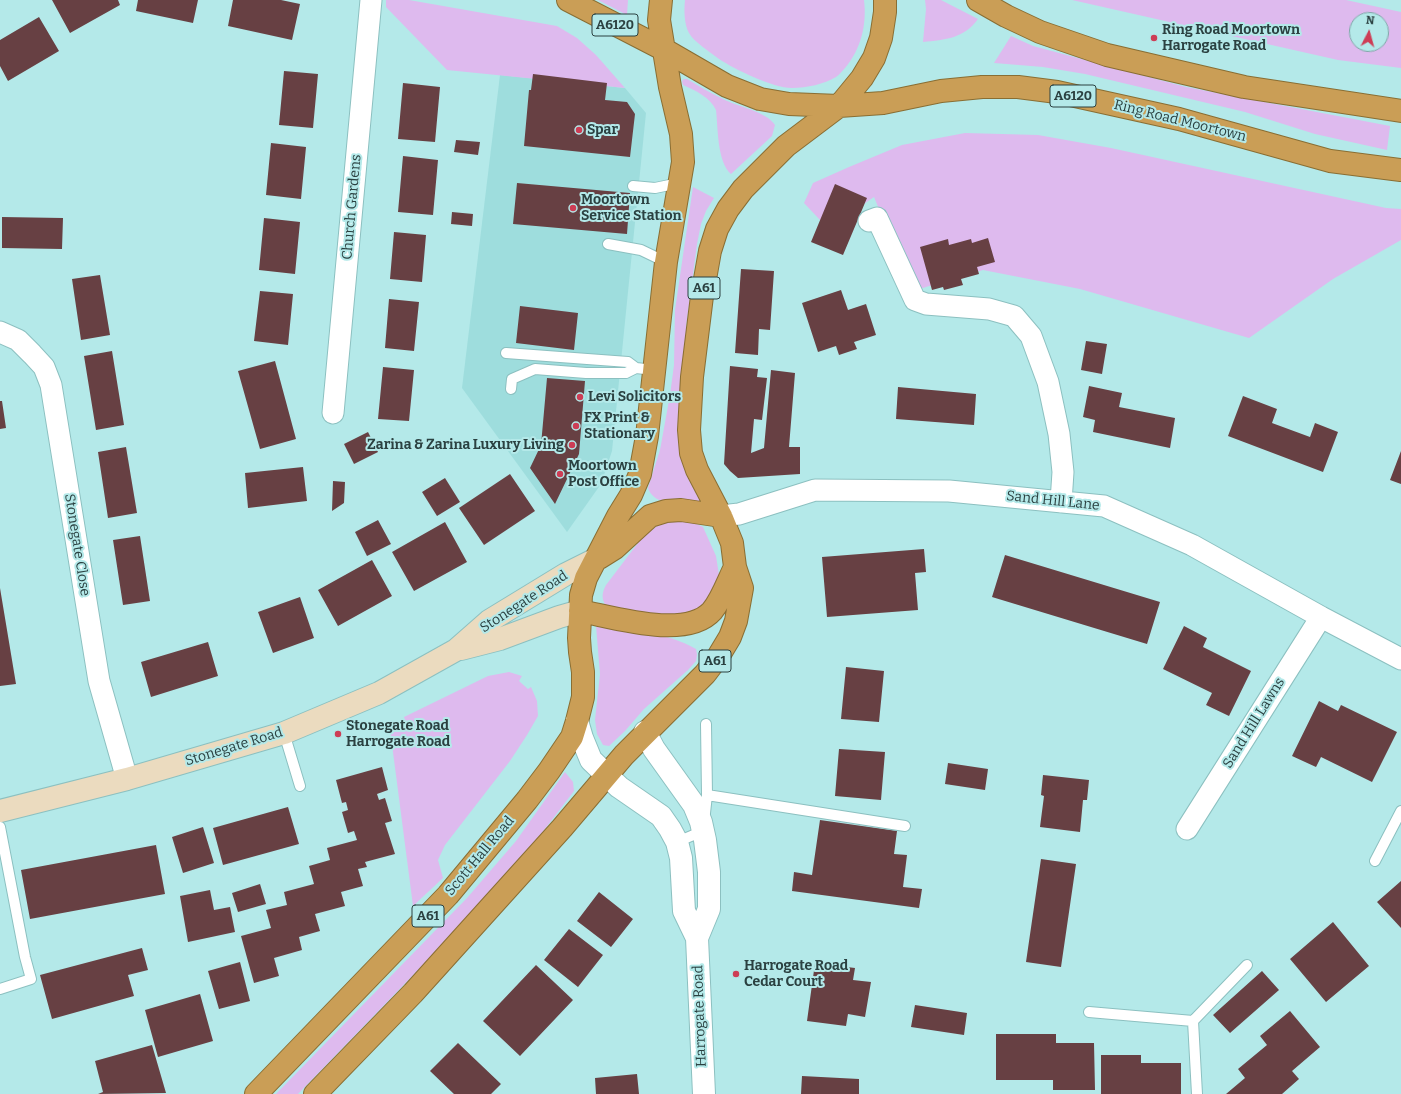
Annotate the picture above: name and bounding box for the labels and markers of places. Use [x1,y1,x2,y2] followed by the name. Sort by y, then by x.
[1162,22,1300,54] place label: Ring Road Moortown Harrogate Road
[1149,33,1159,43] marker: Ring Road Moortown Harrogate Road
[587,122,618,138] place label: Spar
[574,125,584,135] marker: Spar
[581,192,682,224] place label: Moortown Service Station
[568,203,578,213] marker: Moortown Service Station
[588,389,681,405] place label: Levi Solicitors
[575,392,585,402] marker: Levi Solicitors
[584,410,655,442] place label: FX Print & Stationary
[571,421,581,431] marker: FX Print & Stationary
[367,437,564,453] place label: Zarina & Zarina Luxury Living
[567,440,577,450] marker: Zarina & Zarina Luxury Living
[568,458,639,490] place label: Moortown Post Office
[555,469,565,479] marker: Moortown Post Office
[346,718,450,750] place label: Stonegate Road Harrogate Road
[333,729,343,739] marker: Stonegate Road Harrogate Road
[744,958,848,990] place label: Harrogate Road Cedar Court
[731,969,741,979] marker: Harrogate Road Cedar Court

